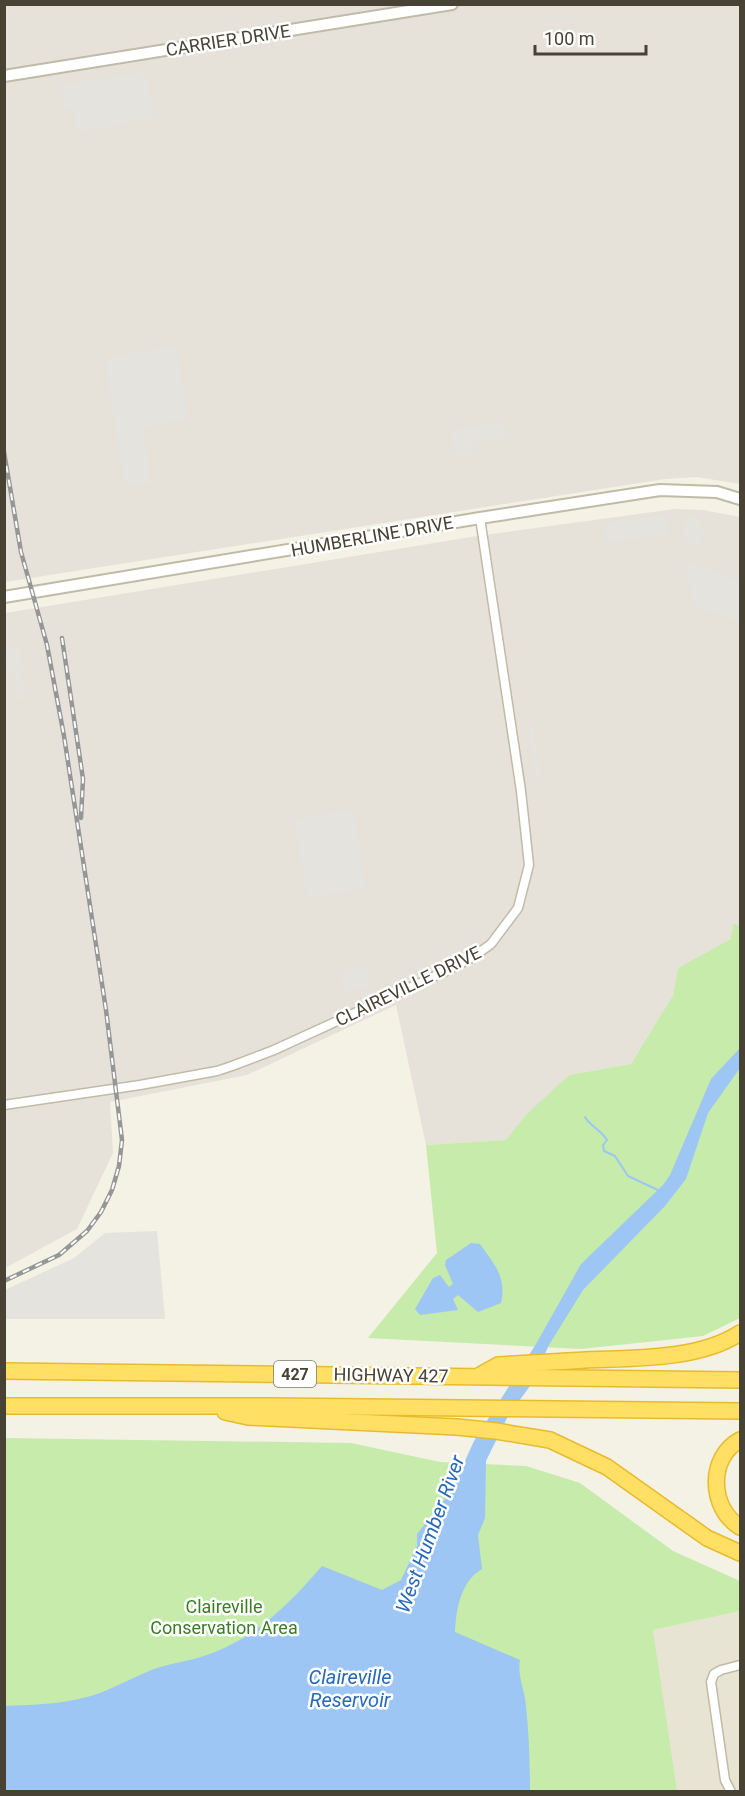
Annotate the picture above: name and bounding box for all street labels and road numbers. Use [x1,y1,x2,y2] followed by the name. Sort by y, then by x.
[164,20,292,60] street label: CARRIER DRIVE
[289,511,455,561] street label: HUMBERLINE DRIVE
[332,942,484,1030] street label: CLAIREVILLE DRIVE
[274,1361,316,1387] road number: 427
[333,1363,449,1387] street label: HIGHWAY 427

